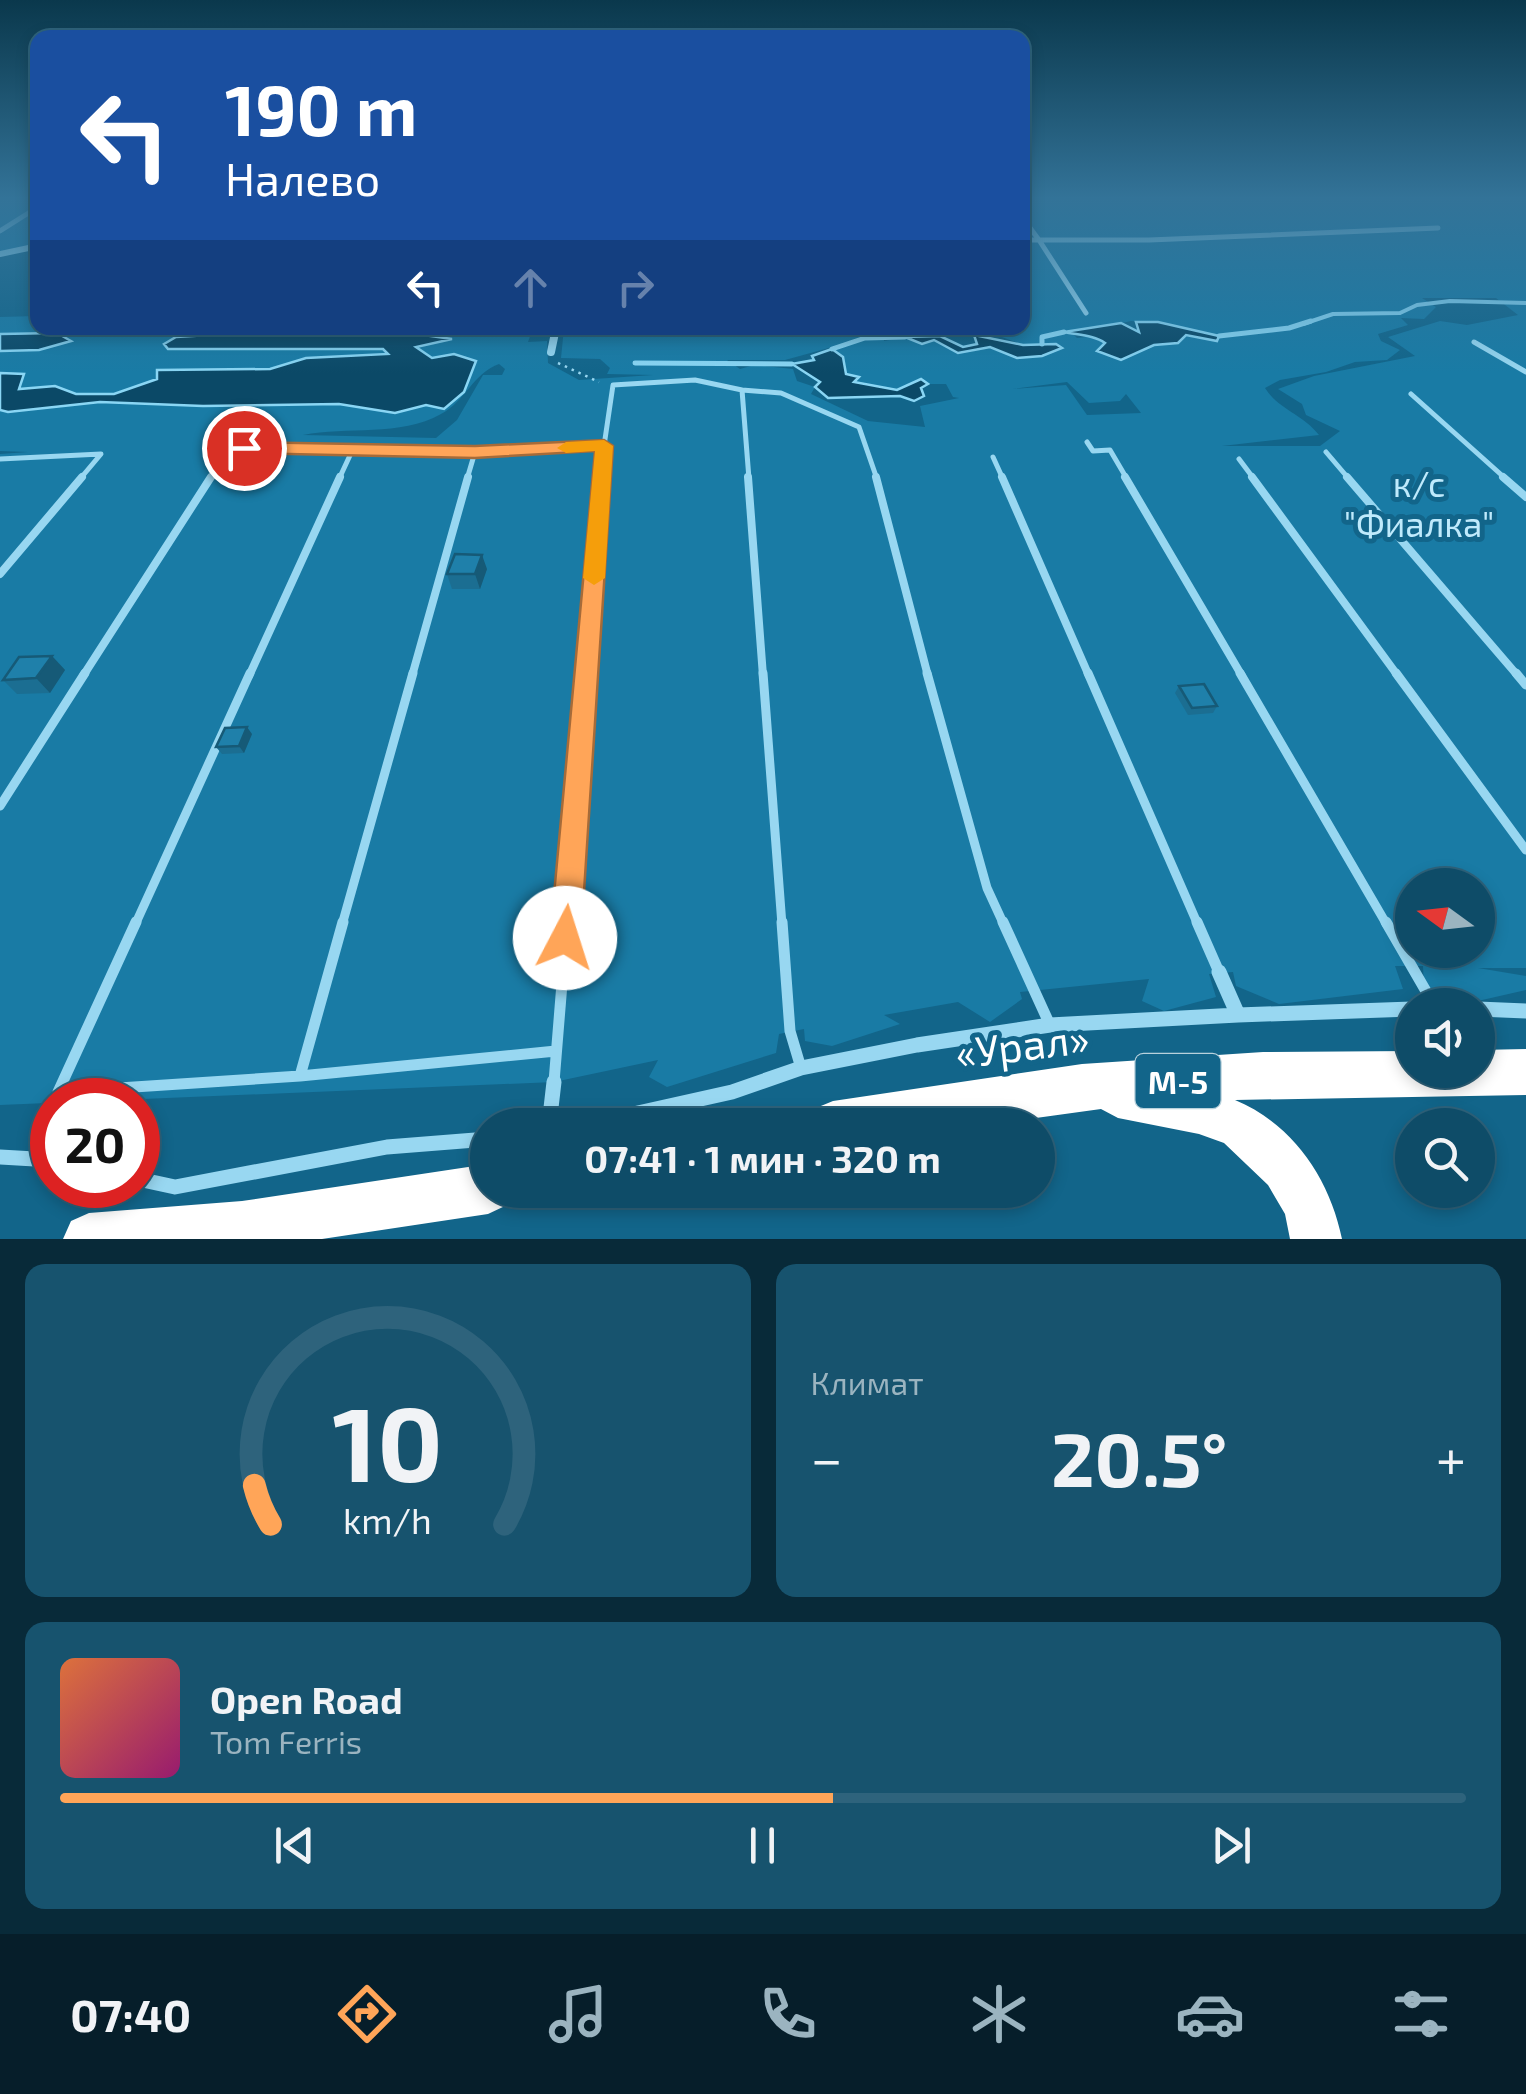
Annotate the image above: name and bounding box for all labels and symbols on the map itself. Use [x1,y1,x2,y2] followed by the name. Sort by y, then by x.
[202,406,287,491] pin
[1344,462,1494,544] park label: к/с "Фиалка"
[1395,868,1495,968] north arrow
[513,886,617,990] position arrow
[952,1011,1092,1077] street label: «Урал»
[1136,1054,1220,1108] road number: М-5
[30,1078,160,1208] speed limit sign: 20

